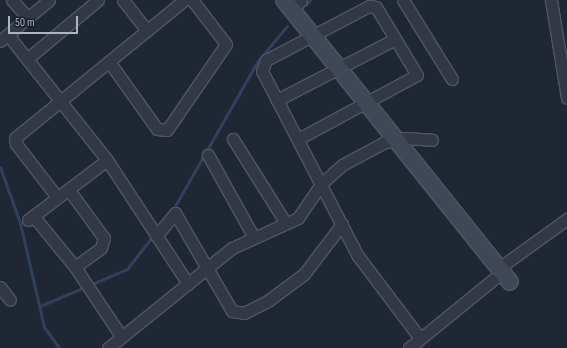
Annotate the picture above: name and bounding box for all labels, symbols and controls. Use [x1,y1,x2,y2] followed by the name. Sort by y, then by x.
[10,8,80,34] scale bar
[15,15,35,30] text: 50 m

